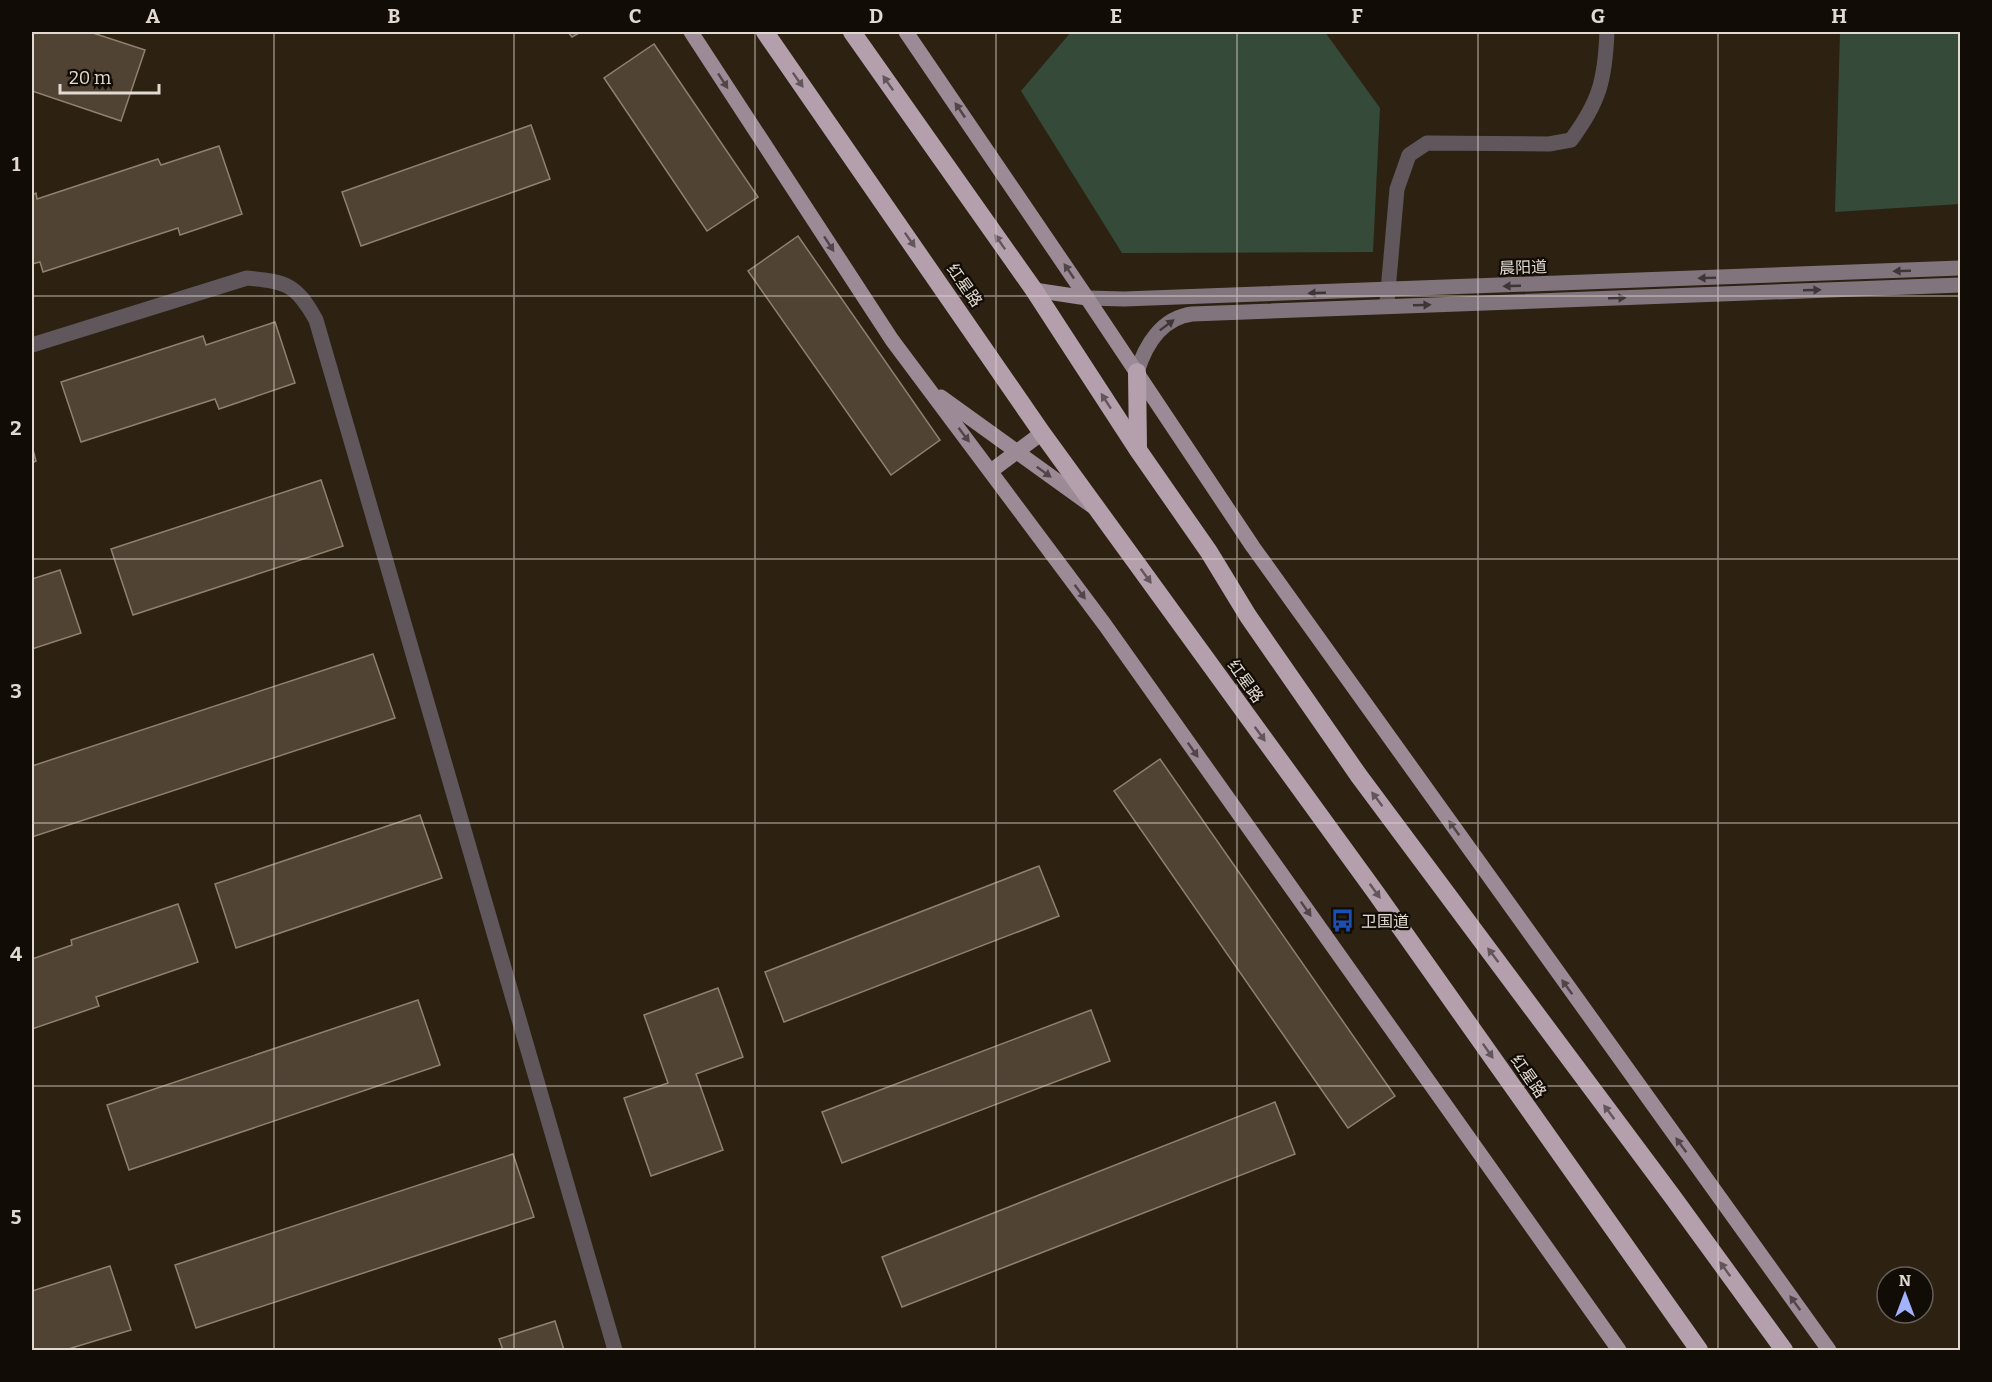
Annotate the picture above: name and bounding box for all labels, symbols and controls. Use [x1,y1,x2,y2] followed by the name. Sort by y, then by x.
[146,4,161,28] text: A
[388,4,401,28] text: B
[629,4,641,28] text: C
[869,4,883,28] text: D
[1110,4,1122,28] text: E
[1351,4,1363,28] text: F
[1591,4,1605,28] text: G
[1831,4,1847,28] text: H
[60,57,159,95] scale bar
[69,67,111,89] text: 20 m
[792,71,804,87] one-way arrow
[717,72,729,88] one-way arrow
[882,75,894,91] one-way arrow
[955,102,966,118] one-way arrow
[12,152,21,176] text: 1
[904,231,916,247] one-way arrow
[995,235,1007,250] one-way arrow
[824,236,835,252] one-way arrow
[1499,257,1547,278] street label: 晨阳道
[943,260,986,310] street label: 红星路
[1063,264,1075,280] one-way arrow
[1893,266,1912,275] one-way arrow
[1698,274,1717,283] one-way arrow
[1503,281,1522,290] one-way arrow
[1803,286,1822,295] one-way arrow
[1308,288,1327,298] one-way arrow
[1608,293,1627,302] one-way arrow
[1413,301,1432,310] one-way arrow
[1160,319,1175,331] one-way arrow
[1101,393,1112,409] one-way arrow
[10,416,22,440] text: 2
[957,428,969,443] one-way arrow
[1036,466,1052,478] one-way arrow
[1140,567,1152,583] one-way arrow
[1074,583,1086,599] one-way arrow
[1224,656,1267,706] street label: 红星路
[10,679,22,703] text: 3
[1254,726,1266,741] one-way arrow
[1187,742,1199,758] one-way arrow
[1370,791,1383,807] one-way arrow
[1449,820,1460,836] one-way arrow
[1369,883,1381,899] one-way arrow
[1300,901,1312,917] one-way arrow
[1330,908,1356,934] bus stop icon: 卫国道
[1361,912,1409,931] place label: 卫国道
[10,942,22,966] text: 4
[1487,948,1499,964] one-way arrow
[1561,979,1573,995] one-way arrow
[1481,1043,1493,1058] one-way arrow
[1507,1051,1550,1101] street label: 红星路
[1604,1104,1616,1119] one-way arrow
[1675,1138,1687,1154] one-way arrow
[11,1205,22,1229] text: 5
[1719,1262,1731,1278] one-way arrow
[1875,1265,1935,1325] north arrow
[1899,1271,1911,1290] text: N
[1789,1296,1801,1312] one-way arrow

